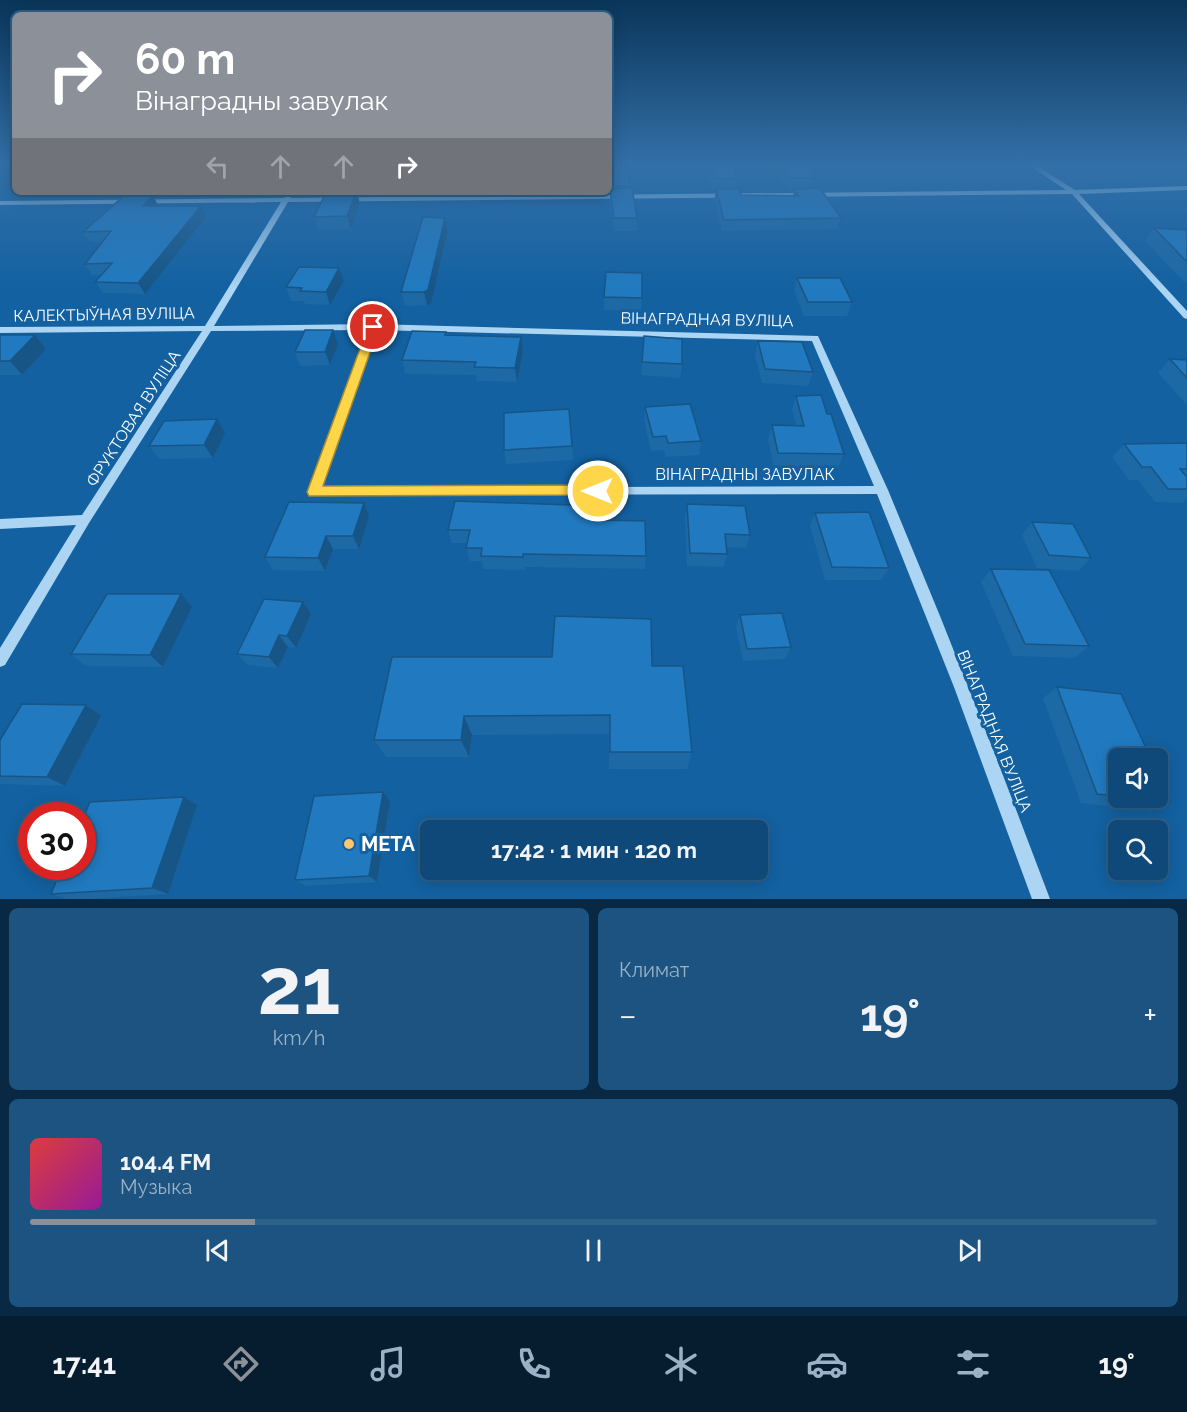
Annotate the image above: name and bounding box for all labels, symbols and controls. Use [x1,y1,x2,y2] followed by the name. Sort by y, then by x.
[135,35,235,84] text: 60 m
[36,36,114,114] icon: right
[135,85,389,116] text: Вінаградны завулак
[201,150,234,183] icon: left
[264,150,297,183] icon: ahead
[327,150,360,183] icon: ahead
[390,150,423,183] icon: right
[347,301,398,352] pin
[13,303,195,326] street label: КАЛЕКТЫЎНАЯ ВУЛІЦА
[620,308,794,331] street label: ВІНАГРАДНАЯ ВУЛІЦА
[356,310,389,343] icon: arrive
[82,346,185,490] street label: ФРУКТОВАЯ ВУЛІЦА
[566,459,630,523] position arrow
[655,465,835,484] street label: ВІНАГРАДНЫ ЗАВУЛАК
[953,647,1036,815] street label: ВІНАГРАДНАЯ ВУЛІЦА
[1108,748,1168,880] map controls
[1108,748,1168,808] button: sound
[18,802,96,880] speed limit sign: 30
[1108,820,1168,880] button: search
[361,832,415,856] place label: МЕТА
[342,837,356,851] marker: МЕТА
[491,837,697,863] text: 17:42 · 1 мин · 120 m
[258,941,340,1032] text: 21
[619,958,689,982] text: Климат
[860,989,920,1042] text: 19°
[619,996,637,1035] text: −
[1143,996,1157,1035] text: +
[273,1026,325,1050] text: km/h
[120,1149,211,1175] text: 104.4 FM
[120,1175,192,1199] text: Музыка
[201,1234,234,1267] icon: previous
[577,1234,610,1267] icon: pause
[953,1234,986,1267] icon: next
[220,1343,262,1385] icon: directions
[367,1343,409,1385] icon: music
[513,1343,555,1385] icon: phone
[660,1343,702,1385] icon: climate
[806,1343,848,1385] icon: car
[952,1343,994,1385] icon: filters
[52,1349,116,1380] text: 17:41
[1099,1349,1135,1380] text: 19°

